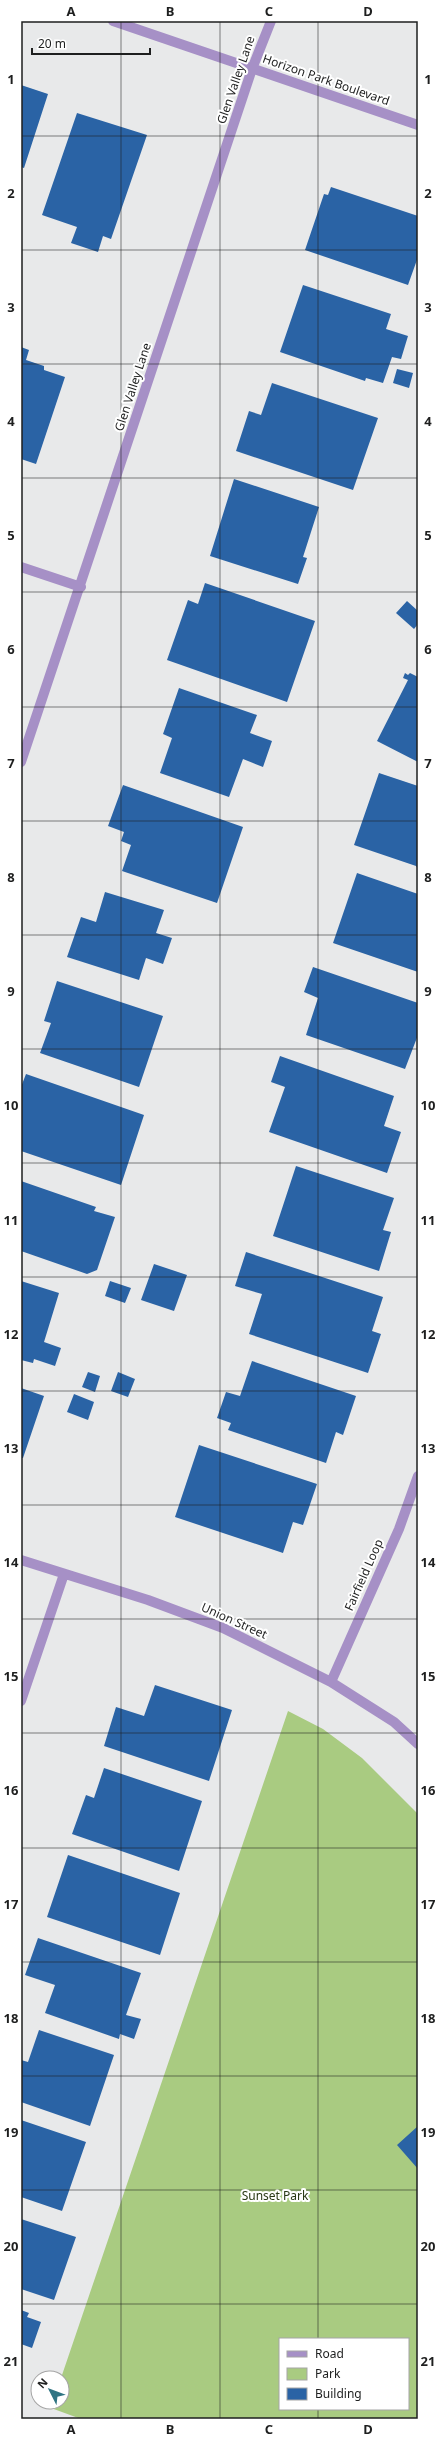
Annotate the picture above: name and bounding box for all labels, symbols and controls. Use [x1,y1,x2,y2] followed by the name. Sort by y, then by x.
[67,2,76,20] text: A
[166,2,174,20] text: B
[265,2,273,20] text: C
[363,2,373,20] text: D
[32,30,150,56] scale bar
[213,33,259,126] street label: Glen Valley Lane
[38,35,66,52] text: 20 m
[260,50,392,109] street label: Horizon Park Boulevard
[7,70,15,88] text: 1
[424,70,432,88] text: 1
[7,184,15,202] text: 2
[424,184,432,202] text: 2
[7,298,15,316] text: 3
[424,298,432,316] text: 3
[110,340,155,433] street label: Glen Valley Lane
[7,412,15,430] text: 4
[424,412,432,430] text: 4
[7,526,15,544] text: 5
[424,526,432,544] text: 5
[7,640,15,658] text: 6
[424,640,432,658] text: 6
[7,754,15,772] text: 7
[424,754,432,772] text: 7
[7,868,15,886] text: 8
[424,868,432,886] text: 8
[7,982,15,1000] text: 9
[424,982,432,1000] text: 9
[4,1096,18,1114] text: 10
[421,1096,435,1114] text: 10
[4,1211,18,1229] text: 11
[421,1211,435,1229] text: 11
[4,1325,18,1343] text: 12
[421,1325,435,1343] text: 12
[4,1439,18,1457] text: 13
[421,1439,435,1457] text: 13
[340,1536,387,1613] street label: Fairfield Loop
[4,1553,19,1571] text: 14
[421,1553,436,1571] text: 14
[199,1598,271,1643] street label: Union Street
[4,1667,18,1685] text: 15
[421,1667,435,1685] text: 15
[4,1781,18,1799] text: 16
[421,1781,435,1799] text: 16
[4,1895,18,1913] text: 17
[421,1895,435,1913] text: 17
[4,2009,18,2027] text: 18
[421,2009,435,2027] text: 18
[4,2123,18,2141] text: 19
[421,2123,435,2141] text: 19
[242,2187,309,2204] park label: Sunset Park
[4,2237,18,2255] text: 20
[421,2237,435,2255] text: 20
[279,2338,409,2410] legend
[315,2345,344,2362] text: Road
[4,2352,18,2370] text: 21
[421,2352,435,2370] text: 21
[315,2365,341,2382] text: Park
[30,2370,70,2410] north arrow
[34,2375,51,2391] text: N
[315,2385,362,2402] text: Building
[67,2420,76,2438] text: A
[166,2420,174,2438] text: B
[265,2420,273,2438] text: C
[363,2420,373,2438] text: D

